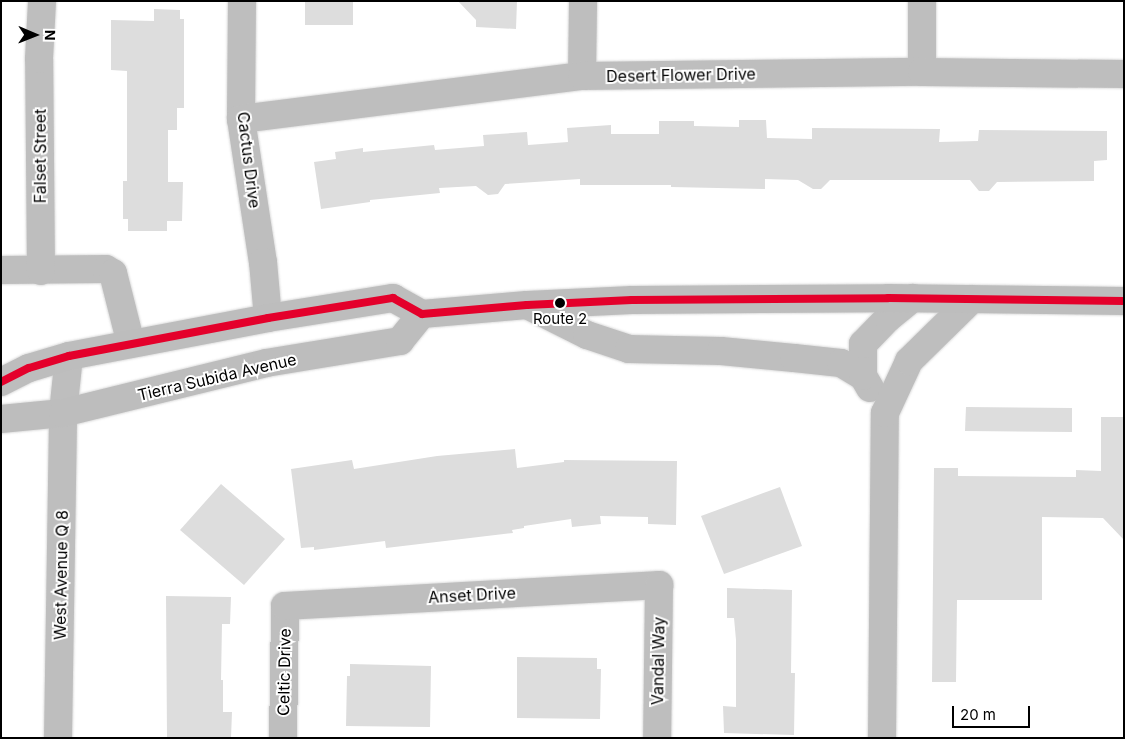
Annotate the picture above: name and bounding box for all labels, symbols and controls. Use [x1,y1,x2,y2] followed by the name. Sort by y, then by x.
[10,10,60,60] north arrow
[42,30,59,41] text: N
[606,64,756,86] street label: Desert Flower Drive
[30,109,50,203] street label: Falset Street
[234,111,264,209] street label: Cactus Drive
[555,298,565,308] marker: Route 2
[533,310,587,328] place label: Route 2
[136,349,298,405] street label: Tierra Subida Avenue
[50,510,72,640] street label: West Avenue Q 8
[428,583,516,607] street label: Anset Drive
[648,617,668,705] street label: Vandal Way
[274,628,294,716] street label: Celtic Drive
[955,696,1032,728] scale bar
[960,705,996,724] text: 20 m

